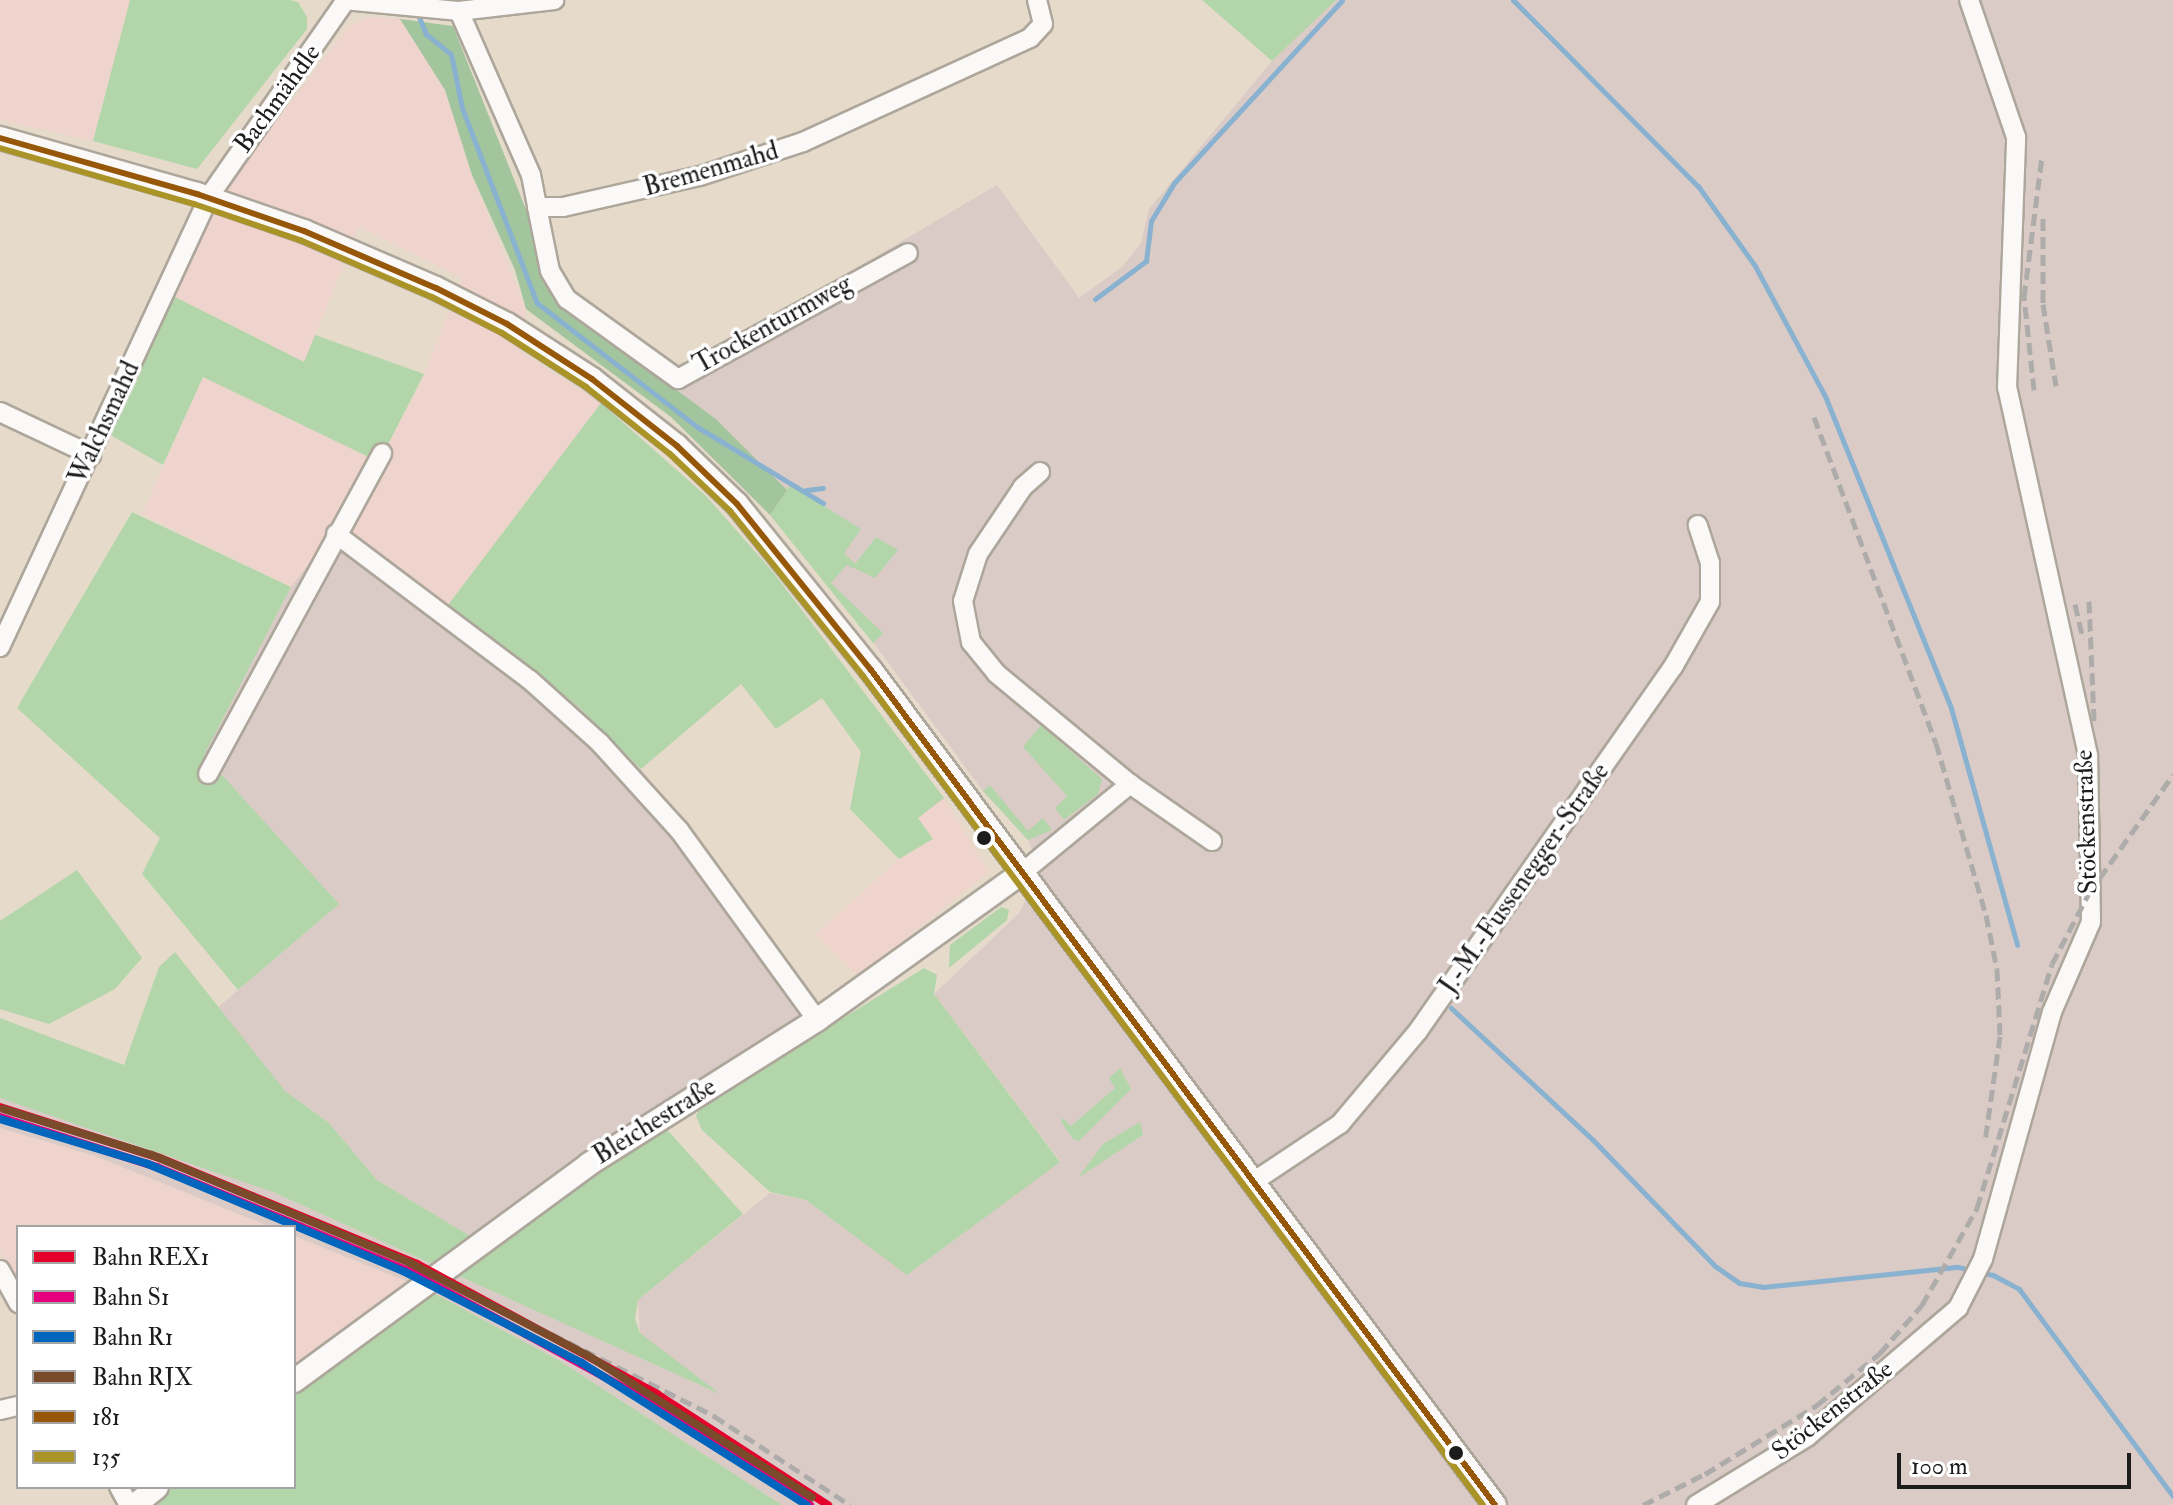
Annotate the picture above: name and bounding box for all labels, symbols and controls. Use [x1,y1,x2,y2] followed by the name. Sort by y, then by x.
[228,39,328,159] street label: Bachmähdle
[640,136,782,204] street label: Bremenmahd
[688,269,858,381] street label: Trockenturmweg
[63,357,147,489] street label: Walchsmahd
[2069,749,2105,895] street label: Stöckenstraße
[1433,758,1617,1000] street label: J.-M.-Fussenegger-Straße
[976,830,992,846] unlabelled marker
[588,1072,722,1172] street label: Bleichestraße
[16,1225,296,1489] legend
[92,1242,209,1273] text: Bahn REX1
[92,1282,170,1313] text: Bahn S1
[92,1322,173,1353] text: Bahn R1
[1766,1354,1900,1468] street label: Stöckenstraße
[92,1362,193,1393] text: Bahn RJX
[92,1402,120,1433] text: 181
[1901,1437,2135,1487] scale bar
[92,1442,120,1473] text: 135
[1448,1445,1464,1461] unlabelled marker
[1911,1451,1968,1482] text: 100 m

